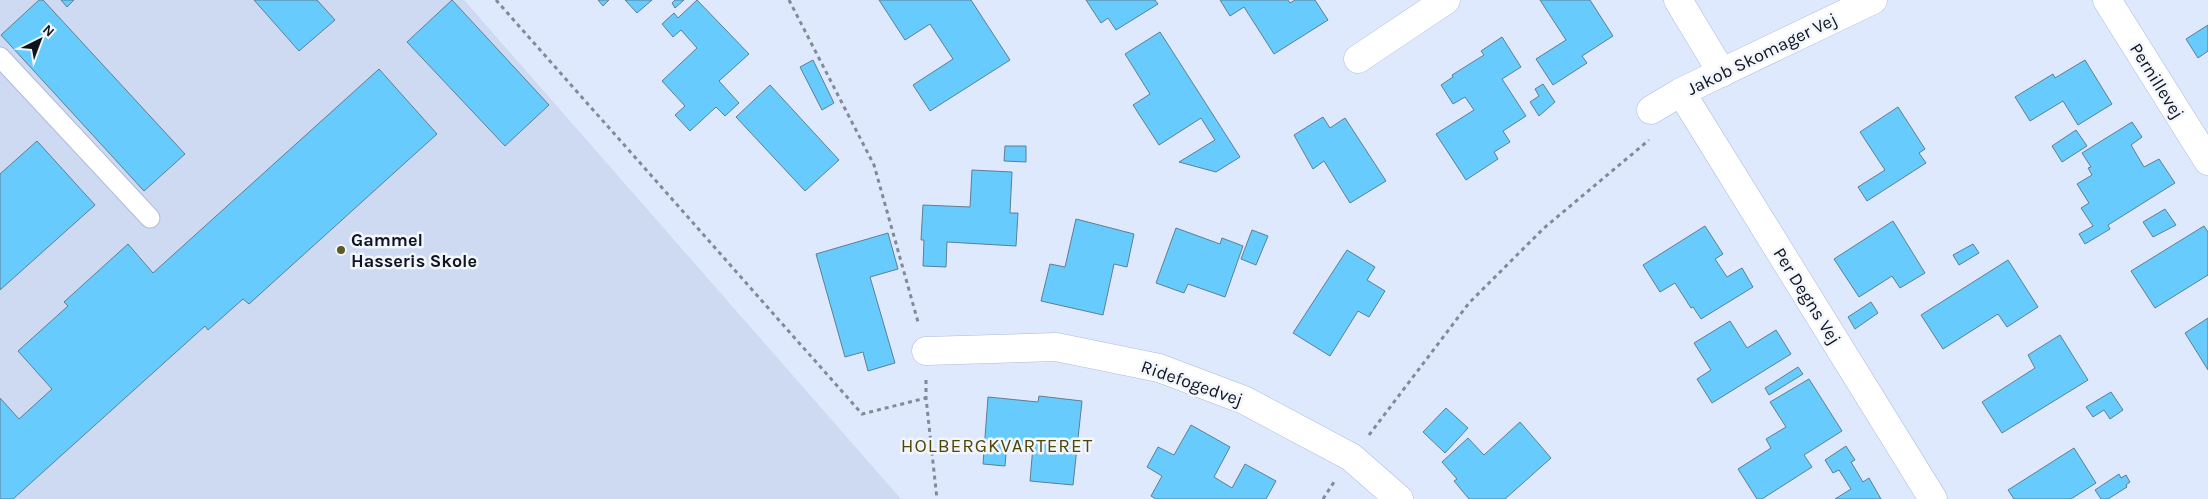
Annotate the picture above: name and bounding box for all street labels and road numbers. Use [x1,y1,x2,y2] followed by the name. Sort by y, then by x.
[1683,8,1841,100] street label: Jakob Skomager Vej
[2125,39,2189,123] street label: Pernillevej
[1768,243,1846,349] street label: Per Degns Vej
[1138,355,1246,411] street label: Ridefogedvej

